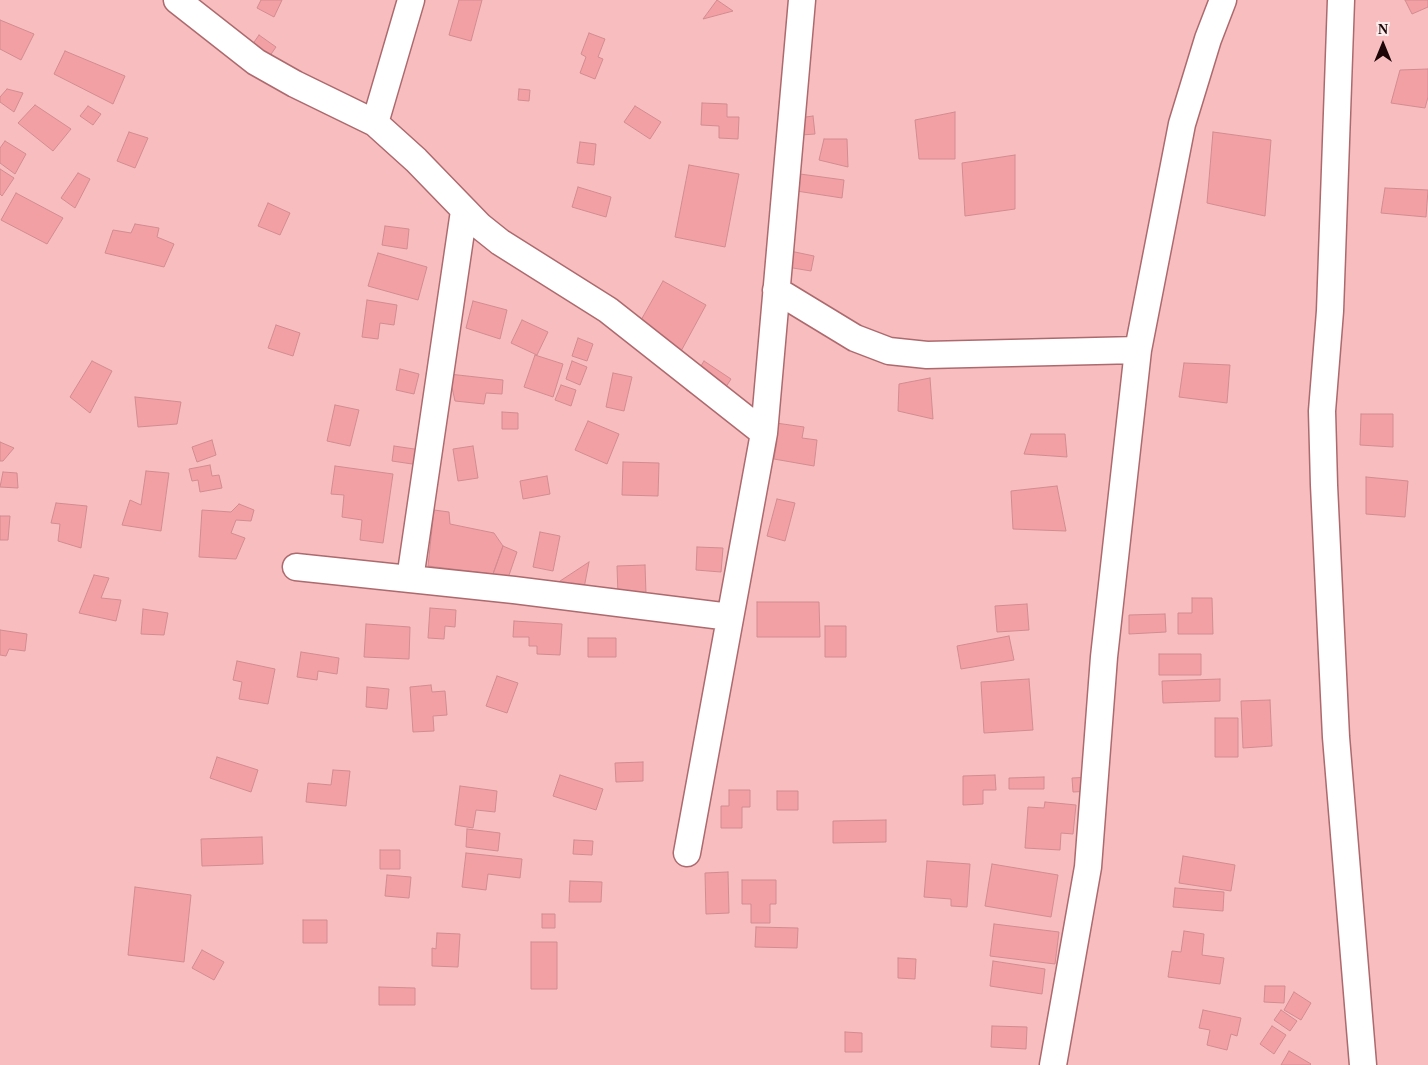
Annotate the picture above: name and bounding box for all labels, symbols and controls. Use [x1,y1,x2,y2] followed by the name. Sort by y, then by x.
[1358,20,1408,70] north arrow
[1378,22,1388,37] text: N

